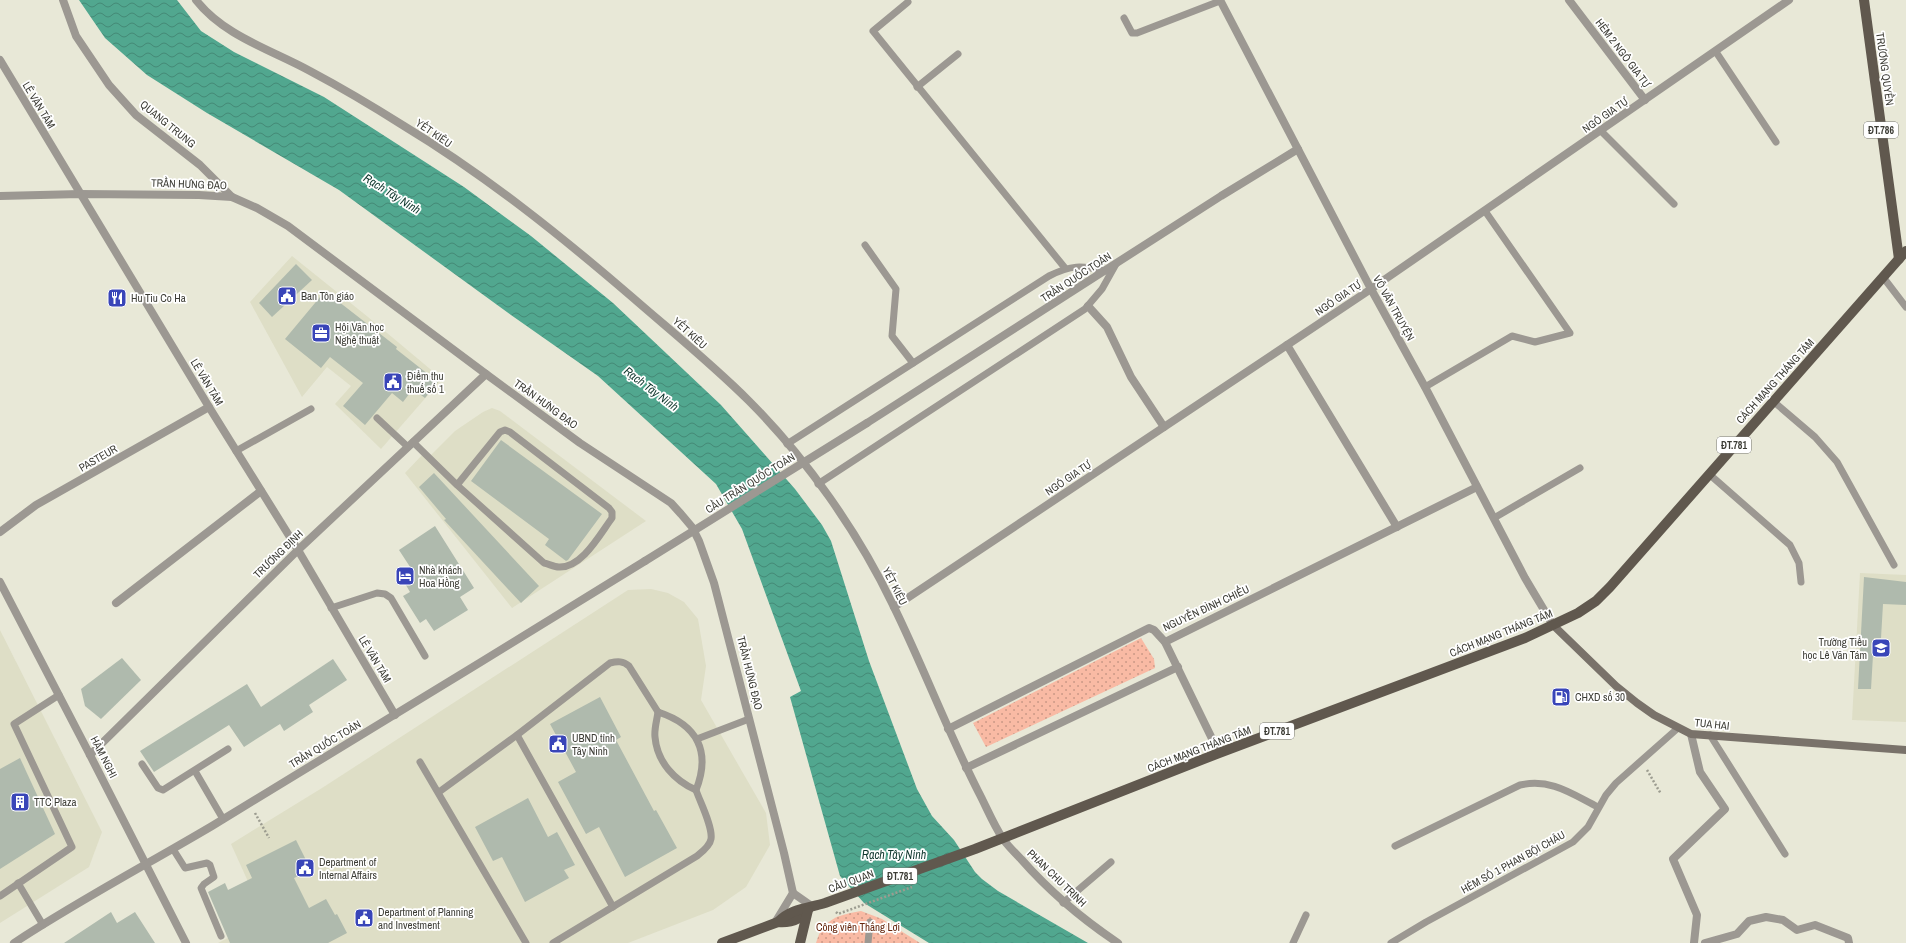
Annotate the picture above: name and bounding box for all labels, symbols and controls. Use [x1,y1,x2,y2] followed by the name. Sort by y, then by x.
[1593,16,1654,91] street label: HẺM 2 NGÔ GIA TỰ
[1873,32,1897,106] street label: TRƯƠNG QUYỀN
[20,79,58,131] street label: LÊ VĂN TÁM
[1579,94,1631,136] street label: NGÔ GIA TỰ
[137,97,199,151] street label: QUANG TRUNG
[413,116,455,150] street label: YẾT KIÊU
[1864,122,1898,138] road number: ĐT.786
[360,170,424,218] water label: Rạch Tây Ninh
[151,176,227,192] street label: TRẦN HƯNG ĐẠO
[1038,249,1114,305] street label: TRẦN QUỐC TOẢN
[1370,273,1418,343] street label: VÕ VĂN TRUYỆN
[1312,277,1364,318] street label: NGÔ GIA TỰ
[276,285,298,307] public building icon: Ban Tôn giáo
[106,287,128,309] restaurant icon: Hu Tiu Co Ha
[301,289,354,303] place label: Ban Tôn giáo
[131,291,186,305] place label: Hu Tiu Co Ha
[670,314,710,352] street label: YẾT KIÊU
[335,320,384,347] place label: Hội Văn học Nghệ thuật
[310,322,332,344] office icon: Hội Văn học Nghệ thuật
[1733,336,1817,426] street label: CÁCH MẠNG THÁNG TÁM
[188,356,226,408] street label: LÊ VĂN TÁM
[620,363,682,415] water label: Rạch Tây Ninh
[407,369,444,396] place label: Điểm thu thuế số 1
[382,371,404,393] public building icon: Điểm thu thuế số 1
[511,376,581,432] street label: TRẦN HƯNG ĐẠO
[1717,437,1751,453] road number: ĐT.781
[76,441,120,475] street label: PASTEUR
[703,450,797,516] street label: CẦU TRẦN QUỐC TOẢN
[1042,457,1094,498] street label: NGÔ GIA TỰ
[250,527,306,581] street label: TRƯƠNG ĐỊNH
[419,563,462,590] place label: Nhà khách Hoa Hồng
[394,565,416,587] hotel icon: Nhà khách Hoa Hồng
[879,565,911,607] street label: YẾT KIÊU
[1161,582,1251,634] street label: NGUYỄN ĐÌNH CHIỂU
[1447,606,1555,660] street label: CÁCH MẠNG THÁNG TÁM
[356,633,394,685] street label: LÊ VĂN TÁM
[734,635,766,711] street label: TRẦN HƯNG ĐẠO
[1802,635,1867,662] place label: Trường Tiểu học Lê Văn Tám
[1870,637,1892,659] school or university icon: Trường Tiểu học Lê Văn Tám
[1550,686,1572,708] fuel station icon: CHXD số 30
[1575,690,1625,704] place label: CHXD số 30
[1694,715,1730,733] street label: TUA HAI
[287,717,363,771] street label: TRẦN QUỐC TOẢN
[1145,723,1253,775] street label: CÁCH MẠNG THÁNG TÁM
[1260,723,1294,739] road number: ĐT.781
[572,731,615,758] place label: UBND tỉnh Tây Ninh
[547,733,569,755] public building icon: UBND tỉnh Tây Ninh
[88,734,120,780] street label: HÀM NGHI
[9,791,31,813] building icon: TTC Plaza
[34,795,77,809] place label: TTC Plaza
[1459,828,1567,896] street label: HẺM SỐ 1 PHAN BỘI CHÂU
[1024,846,1090,910] street label: PHAN CHU TRINH
[862,847,926,863] water label: Rạch Tây Ninh
[319,855,378,882] place label: Department of Internal Affairs
[294,857,316,879] public building icon: Department of Internal Affairs
[826,866,876,896] street label: CẦU QUAN
[883,868,917,884] road number: ĐT.781
[378,905,473,932] place label: Department of Planning and Investment
[353,907,375,929] public building icon: Department of Planning and Investment
[816,920,900,934] park label: Công viên Thắng Lợi

